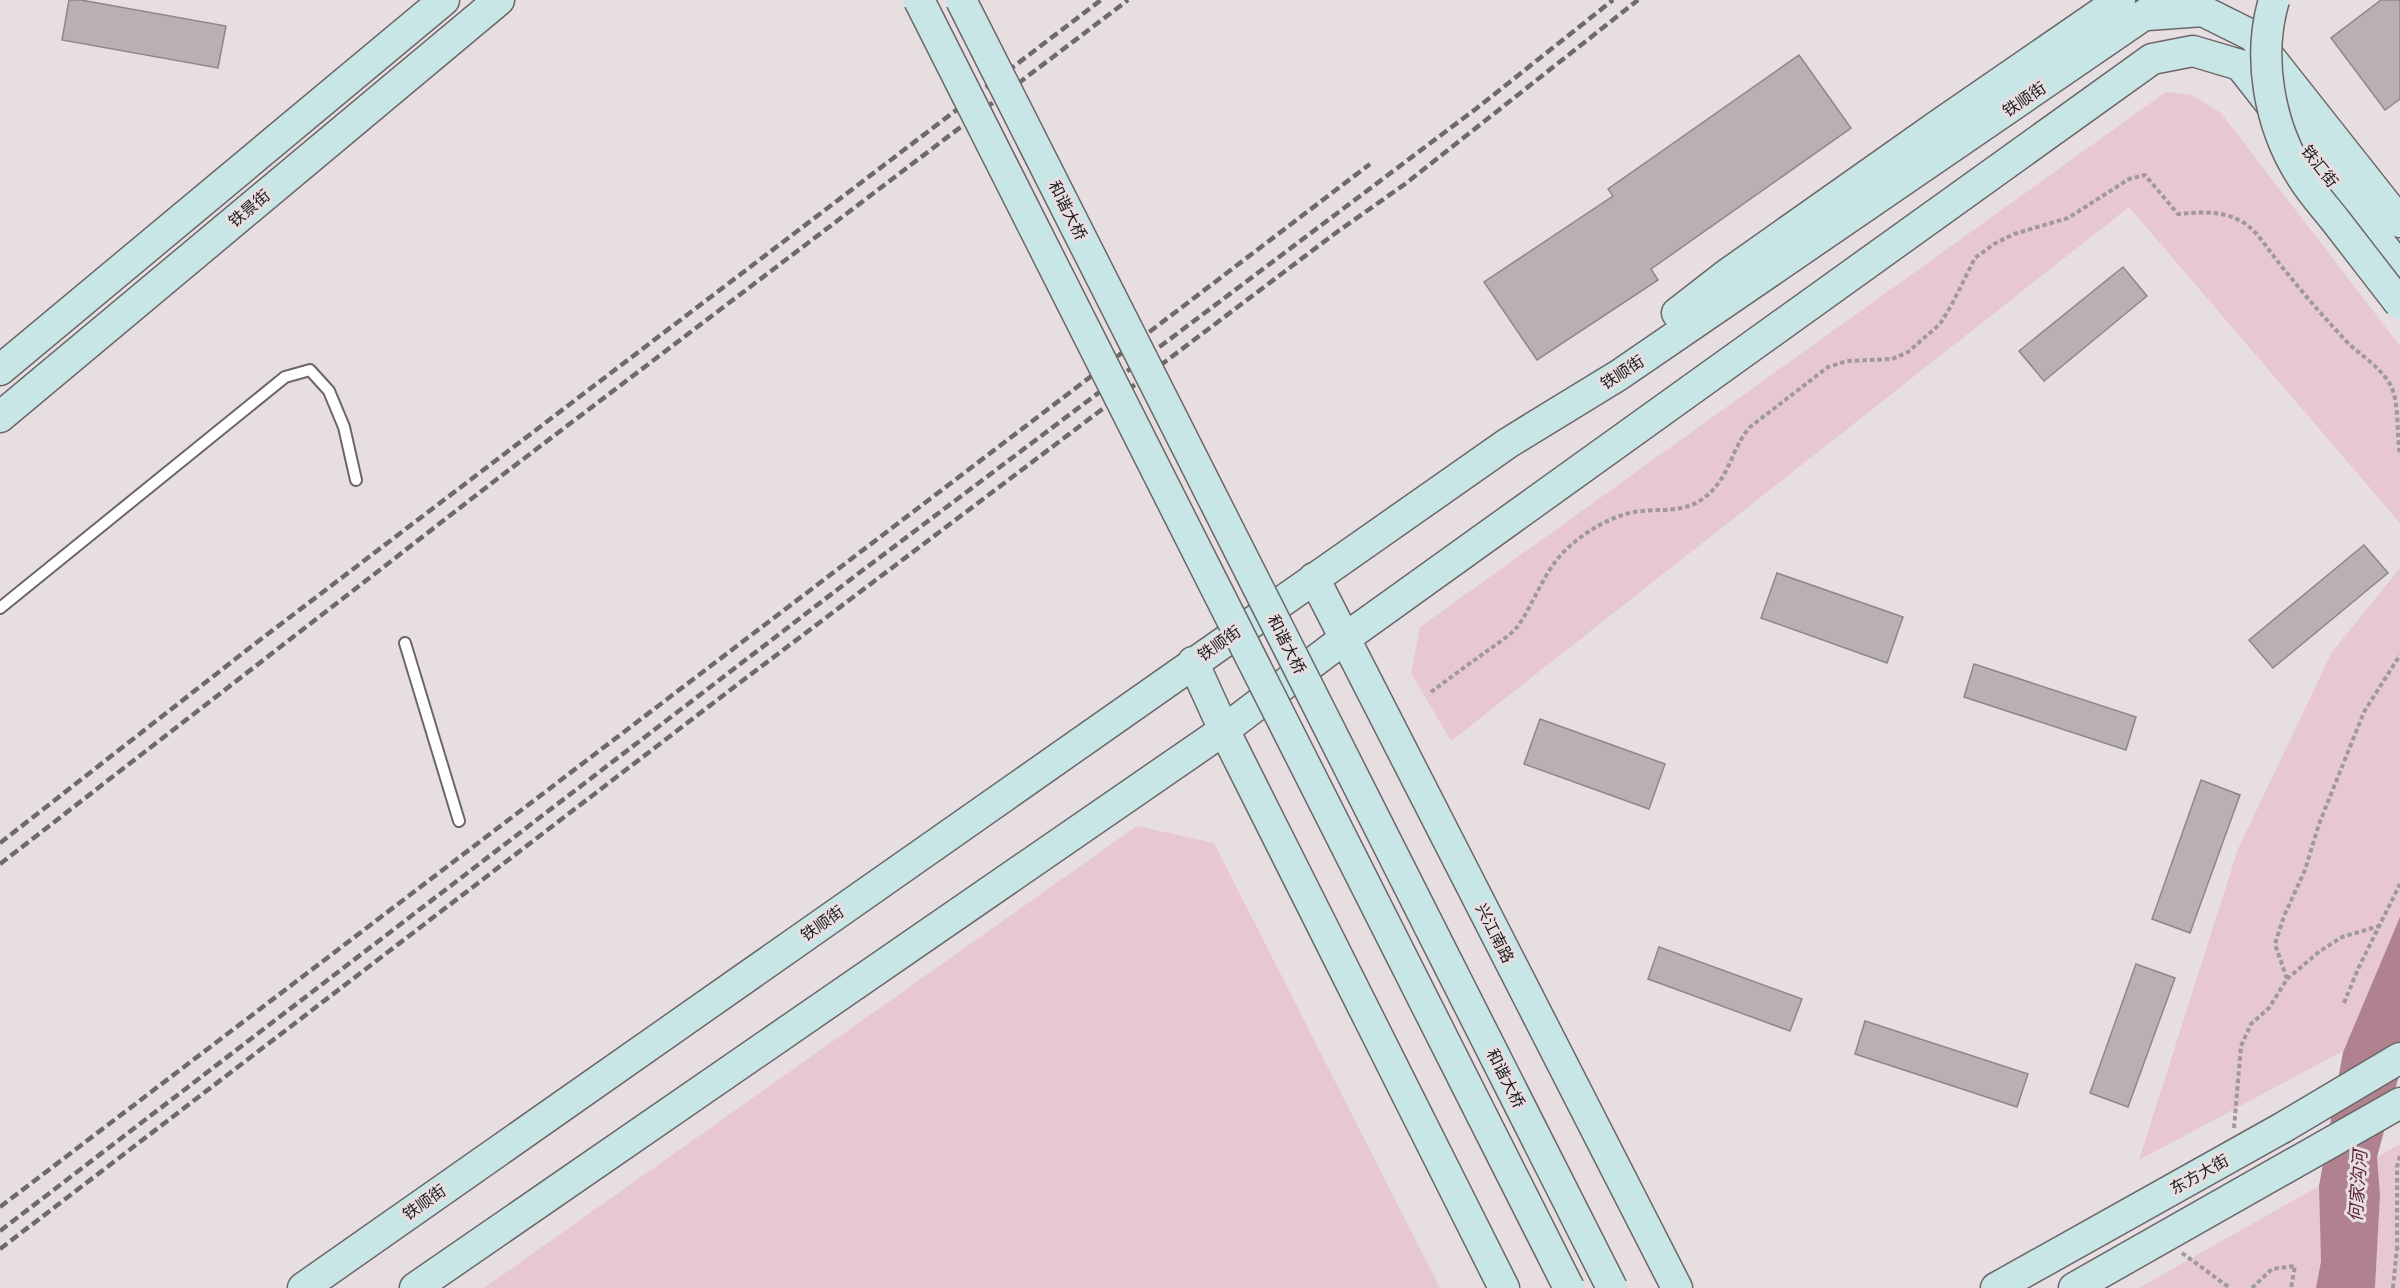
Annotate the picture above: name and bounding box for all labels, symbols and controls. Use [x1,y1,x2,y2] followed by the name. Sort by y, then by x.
[1998,76,2050,122] street label: 铁顺街
[2297,140,2343,192] street label: 铁汇街
[1044,176,1092,244] street label: 和谐大桥
[224,184,274,232] street label: 铁景街
[1596,350,1648,394] street label: 铁顺街
[1263,610,1311,678] street label: 和谐大桥
[1193,620,1245,666] street label: 铁顺街
[1471,899,1519,967] street label: 兴江南路
[796,900,848,946] street label: 铁顺街
[1482,1044,1530,1112] street label: 和谐大桥
[2343,1146,2372,1223] water label: 何家沟河
[2166,1149,2232,1199] street label: 东方大街
[398,1179,450,1225] street label: 铁顺街

